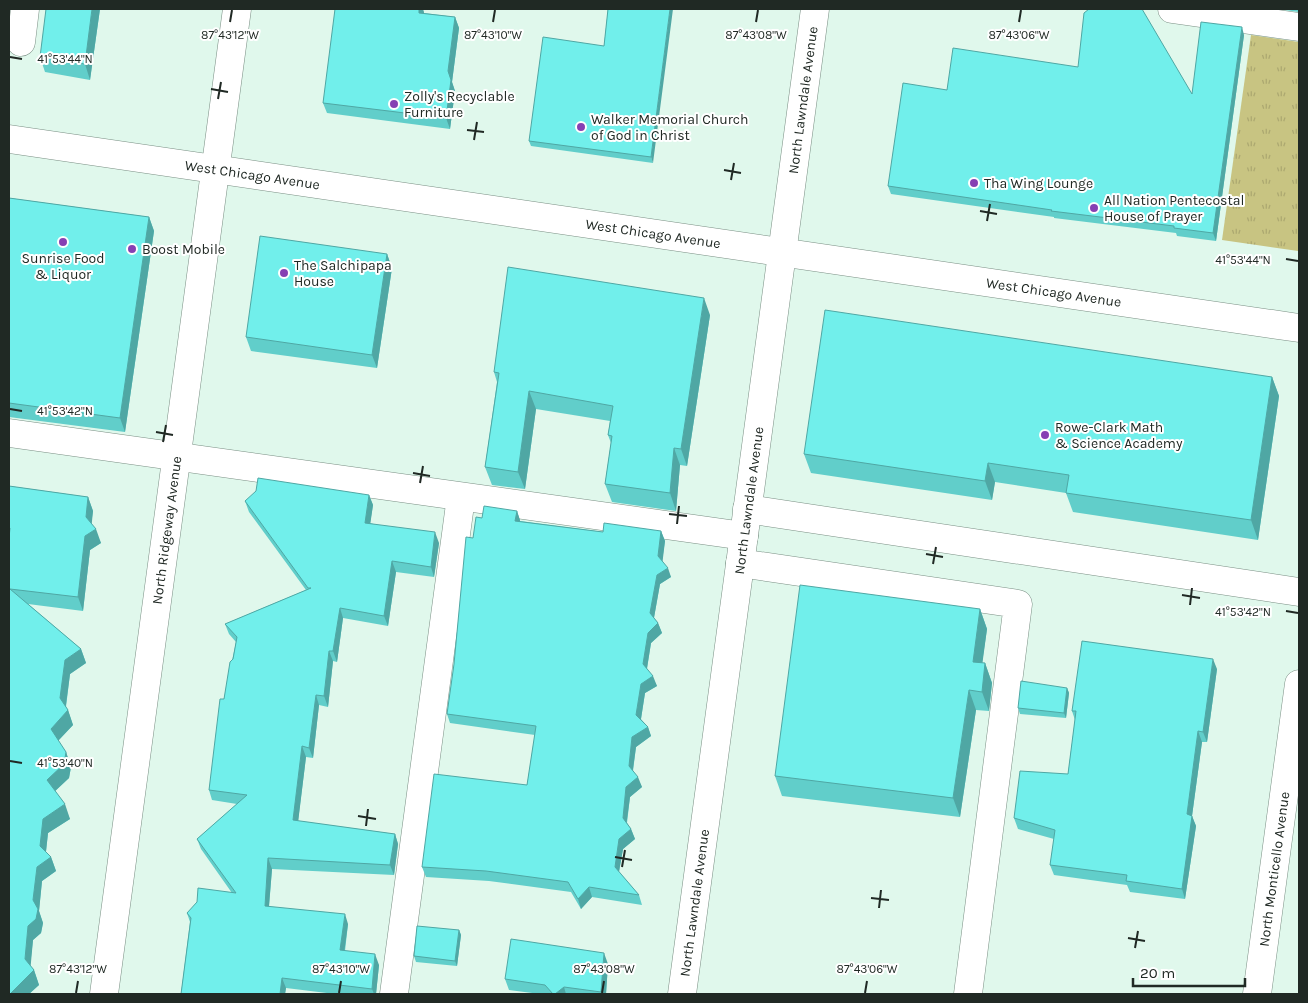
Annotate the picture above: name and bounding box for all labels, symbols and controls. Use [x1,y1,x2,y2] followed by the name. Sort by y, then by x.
[784,25,821,175] street label: North Lawndale Avenue
[201,28,259,42] text: 87°43'12"W
[464,28,522,42] text: 87°43'10"W
[725,28,787,42] text: 87°43'08"W
[989,28,1050,42] text: 87°43'06"W
[37,52,93,66] text: 41°53'44"N
[404,88,515,121] place label: Zolly's Recyclable Furniture
[388,98,400,110] marker: Zolly's Recyclable Furniture
[591,111,748,144] place label: Walker Memorial Church of God in Christ
[575,121,587,133] marker: Walker Memorial Church of God in Christ
[184,156,321,193] street label: West Chicago Avenue
[984,175,1093,192] place label: Tha Wing Lounge
[968,177,980,189] marker: Tha Wing Lounge
[1104,192,1244,225] place label: All Nation Pentecostal House of Prayer
[1088,202,1100,214] marker: All Nation Pentecostal House of Prayer
[584,215,722,252] street label: West Chicago Avenue
[57,236,69,248] marker: Sunrise Food & Liquor
[142,241,225,258] place label: Boost Mobile
[126,243,138,255] marker: Boost Mobile
[21,250,105,283] place label: Sunrise Food & Liquor
[1215,253,1271,267] text: 41°53'44"N
[294,257,392,290] place label: The Salchipapa House
[278,267,290,279] marker: The Salchipapa House
[985,274,1123,310] street label: West Chicago Avenue
[37,404,93,418] text: 41°53'42"N
[1055,419,1183,452] place label: Rowe-Clark Math & Science Academy
[730,426,767,575] street label: North Lawndale Avenue
[1039,429,1051,441] marker: Rowe-Clark Math & Science Academy
[148,455,185,605] street label: North Ridgeway Avenue
[1215,605,1271,619] text: 41°53'42"N
[37,756,93,770] text: 41°53'40"N
[1255,791,1293,948] street label: North Monticello Avenue
[676,828,713,978] street label: North Lawndale Avenue
[1133,956,1246,988] scale bar
[49,962,107,976] text: 87°43'12"W
[312,962,370,976] text: 87°43'10"W
[573,962,635,976] text: 87°43'08"W
[837,962,898,976] text: 87°43'06"W
[1140,964,1175,982] text: 20 m

